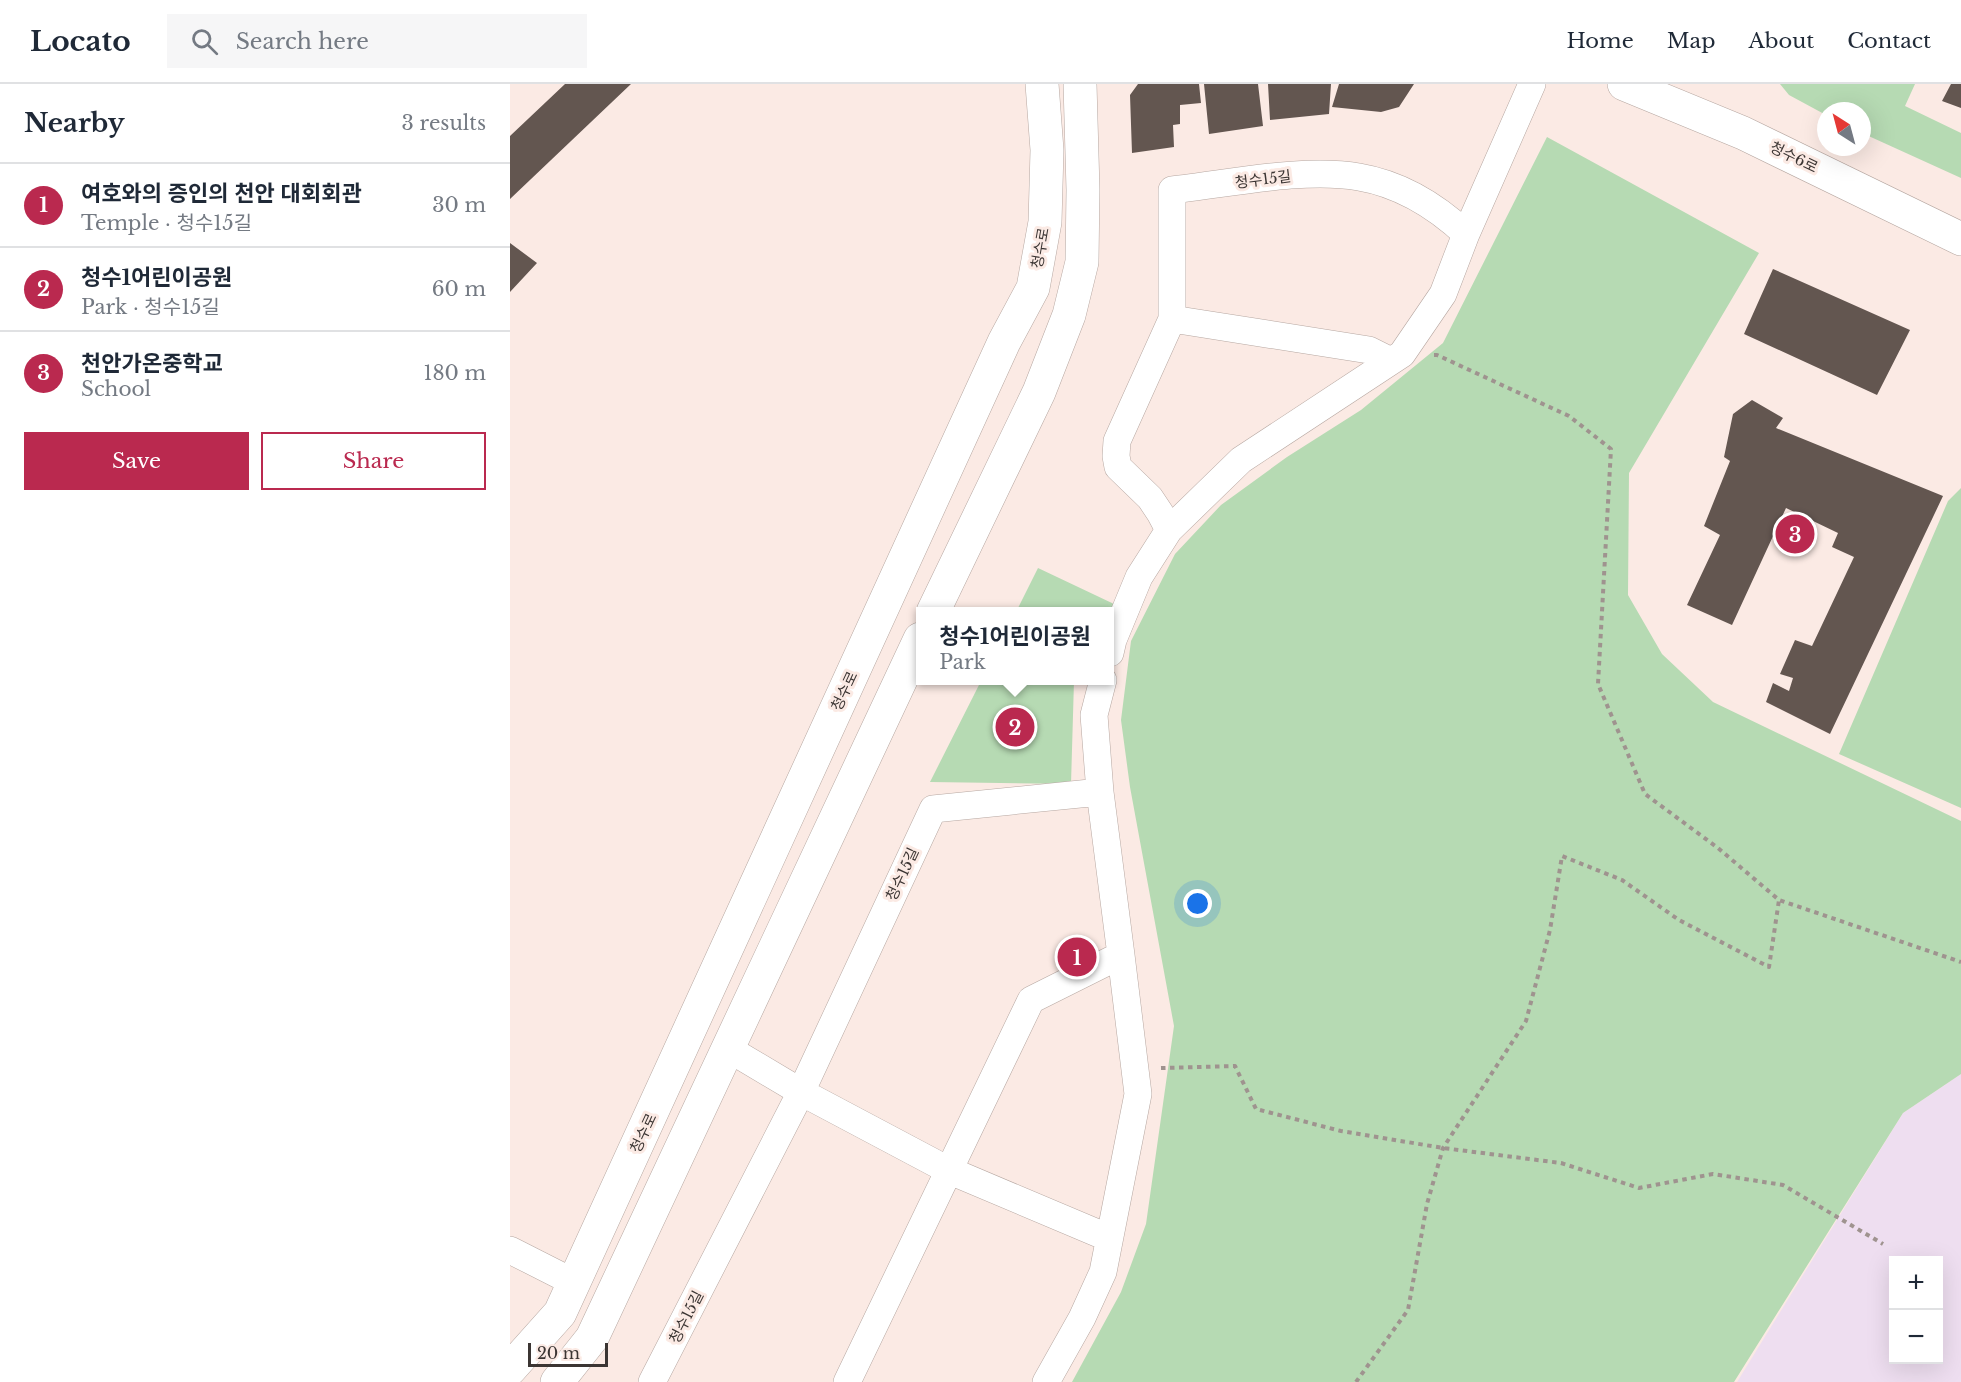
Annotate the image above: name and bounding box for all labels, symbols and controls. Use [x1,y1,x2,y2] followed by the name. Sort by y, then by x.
[167,14,587,68] search box
[30,24,131,59] text: Locato
[188,25,221,58] icon: search
[236,28,369,55] text: Search here
[1567,28,1634,54] text: Home
[1667,28,1715,54] text: Map
[1748,28,1814,54] text: About
[1847,28,1931,54] text: Contact
[1817,102,1871,156] north arrow
[24,107,125,139] text: Nearby
[402,111,486,135] text: 3 results
[1767,137,1821,177] street label: 청수6로
[1234,166,1292,192] street label: 청수15길
[81,180,362,207] text: 여호와의 증인의 천안 대회회관
[39,193,48,217] text: 1
[432,193,486,217] text: 30 m
[81,211,252,235] text: Temple · 청수15길
[1027,226,1053,270] street label: 청수로
[81,264,232,291] text: 청수1어린이공원
[37,277,50,301] text: 2
[432,277,486,301] text: 60 m
[81,295,220,319] text: Park · 청수15길
[81,350,223,377] text: 천안가온중학교
[37,361,50,385] text: 3
[423,361,486,385] text: 180 m
[81,377,151,401] text: School
[24,432,249,490] button: Save
[261,432,486,490] button: Share
[1776,512,1814,556] pin: 3
[916,607,1114,685] popup
[939,623,1091,650] text: 청수1어린이공원
[939,650,986,674] text: Park
[827,668,861,714] street label: 청수로
[996,704,1034,750] pin: 2
[881,844,923,904] street label: 청수15길
[1183,889,1212,918] your location
[1058,934,1096,980] pin: 1
[626,1110,660,1156] street label: 청수로
[1889,1256,1943,1364] map controls
[1889,1256,1943,1310] button: +
[665,1287,707,1347] street label: 청수15길
[1889,1310,1943,1364] button: −
[528,1340,608,1368] scale bar
[537,1343,580,1363] text: 20 m

